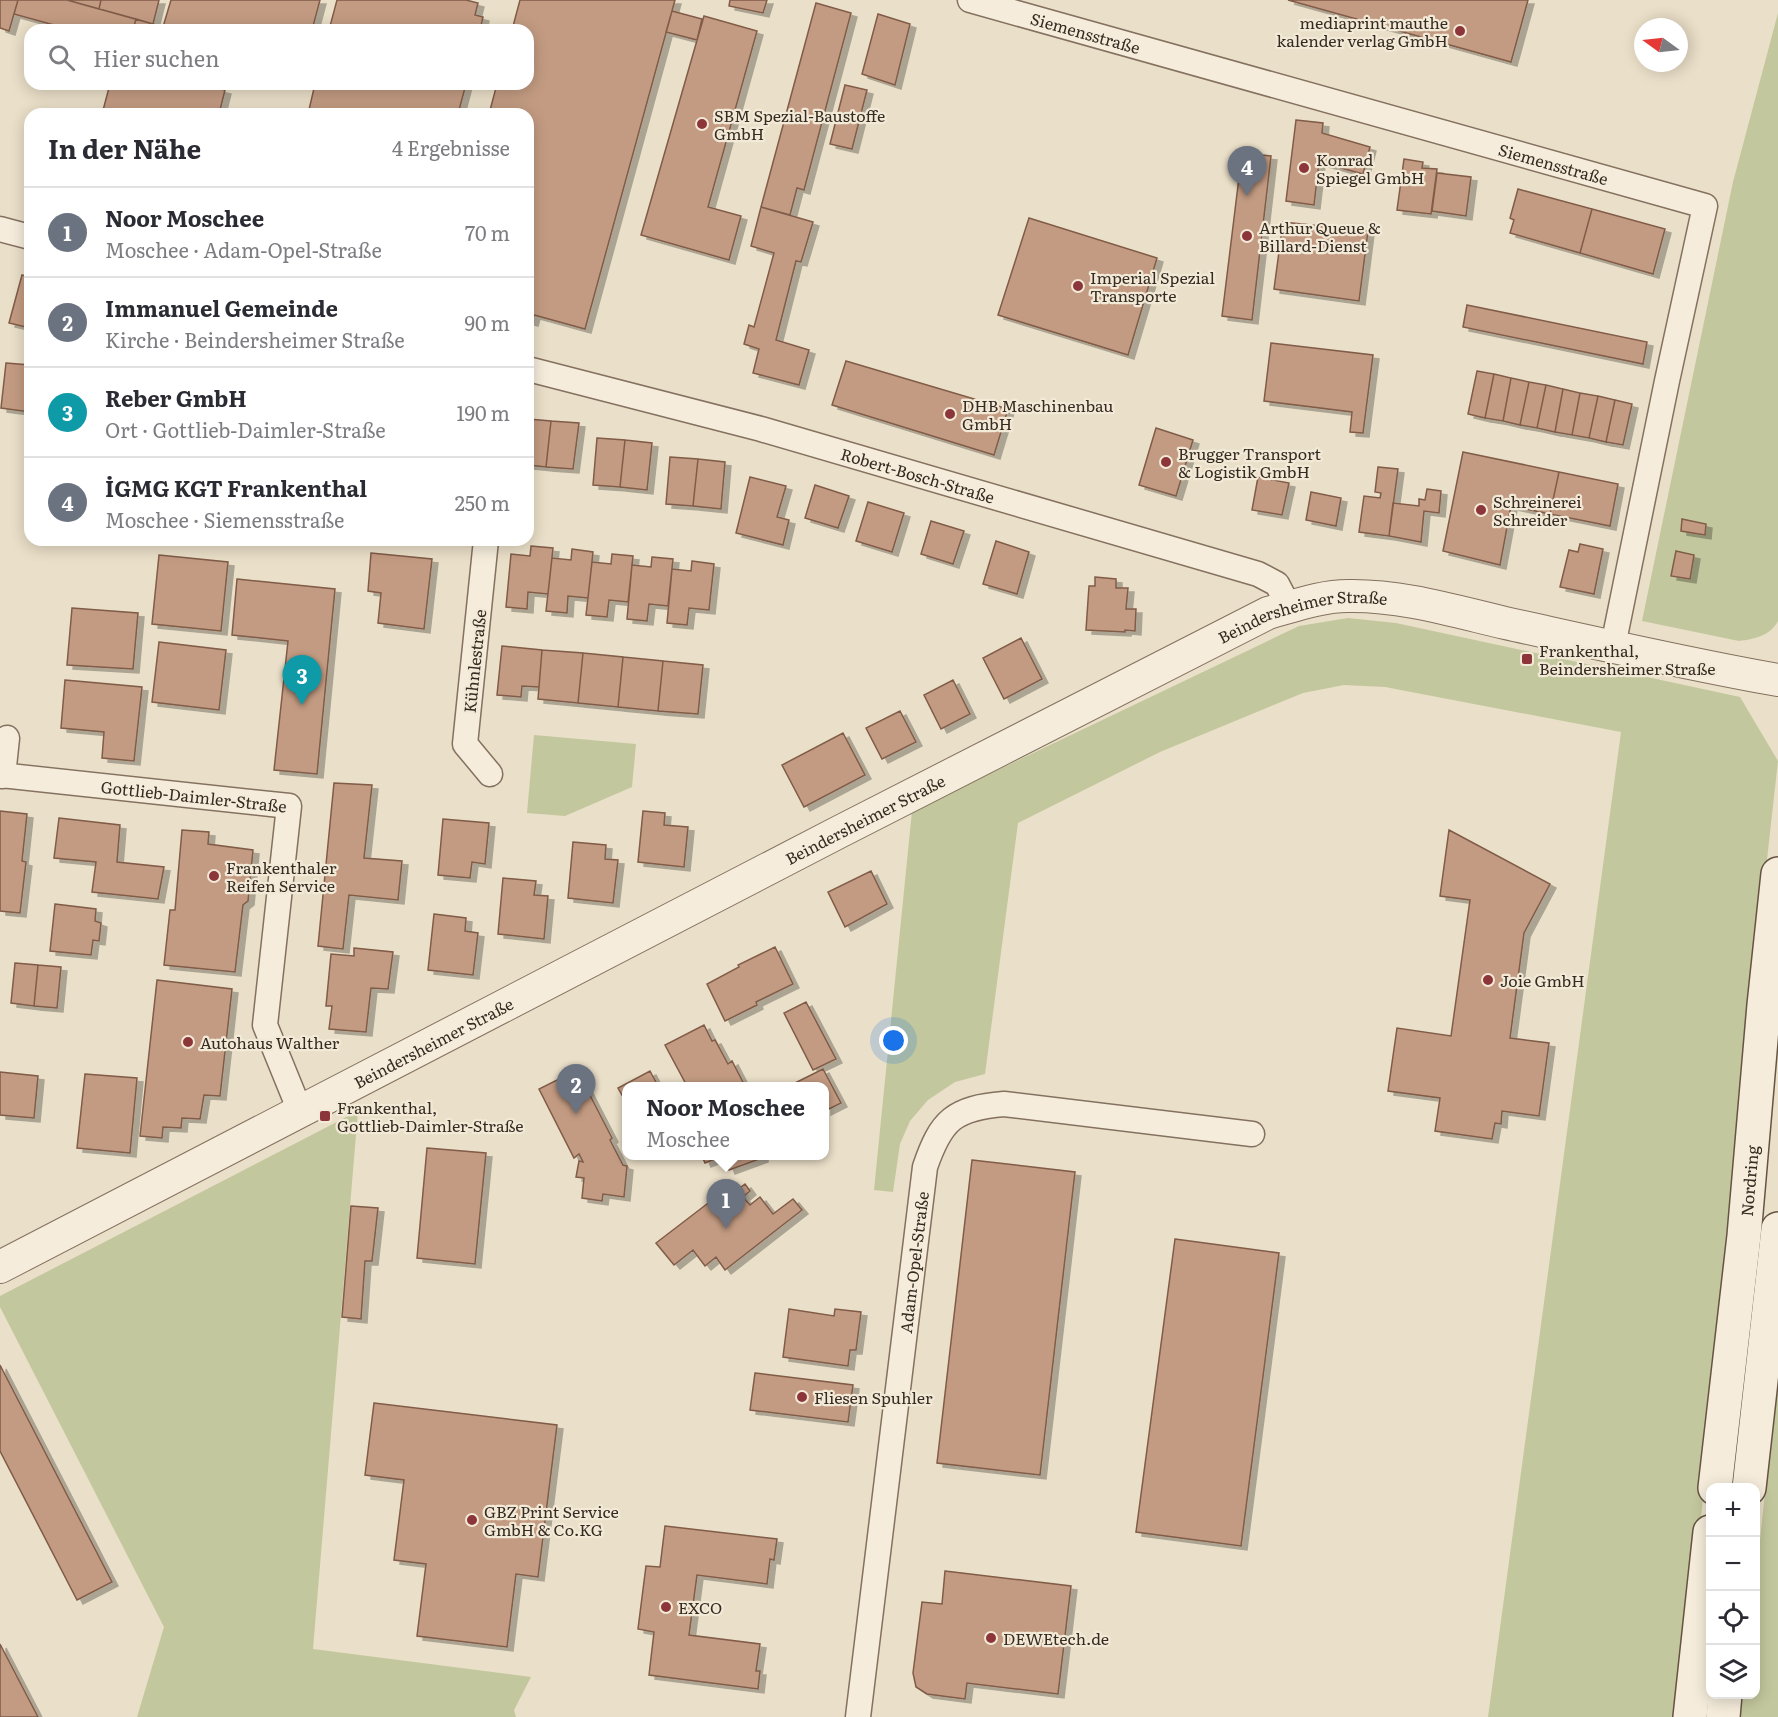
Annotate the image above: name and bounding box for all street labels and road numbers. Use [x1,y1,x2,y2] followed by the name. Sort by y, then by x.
[1028,6,1143,59] street label: Siemensstraße
[1496,137,1611,190] street label: Siemensstraße
[838,441,998,509] street label: Robert-Bosch-Straße
[1213,584,1389,649] street label: Beindersheimer Straße
[457,608,491,714] street label: Kühnlestraße
[781,768,949,870] street label: Beindersheimer Straße
[100,774,288,818] street label: Gottlieb-Daimler-Straße
[349,991,517,1094] street label: Beindersheimer Straße
[1734,1144,1764,1217] street label: Nordring
[893,1190,934,1335] street label: Adam-Opel-Straße

